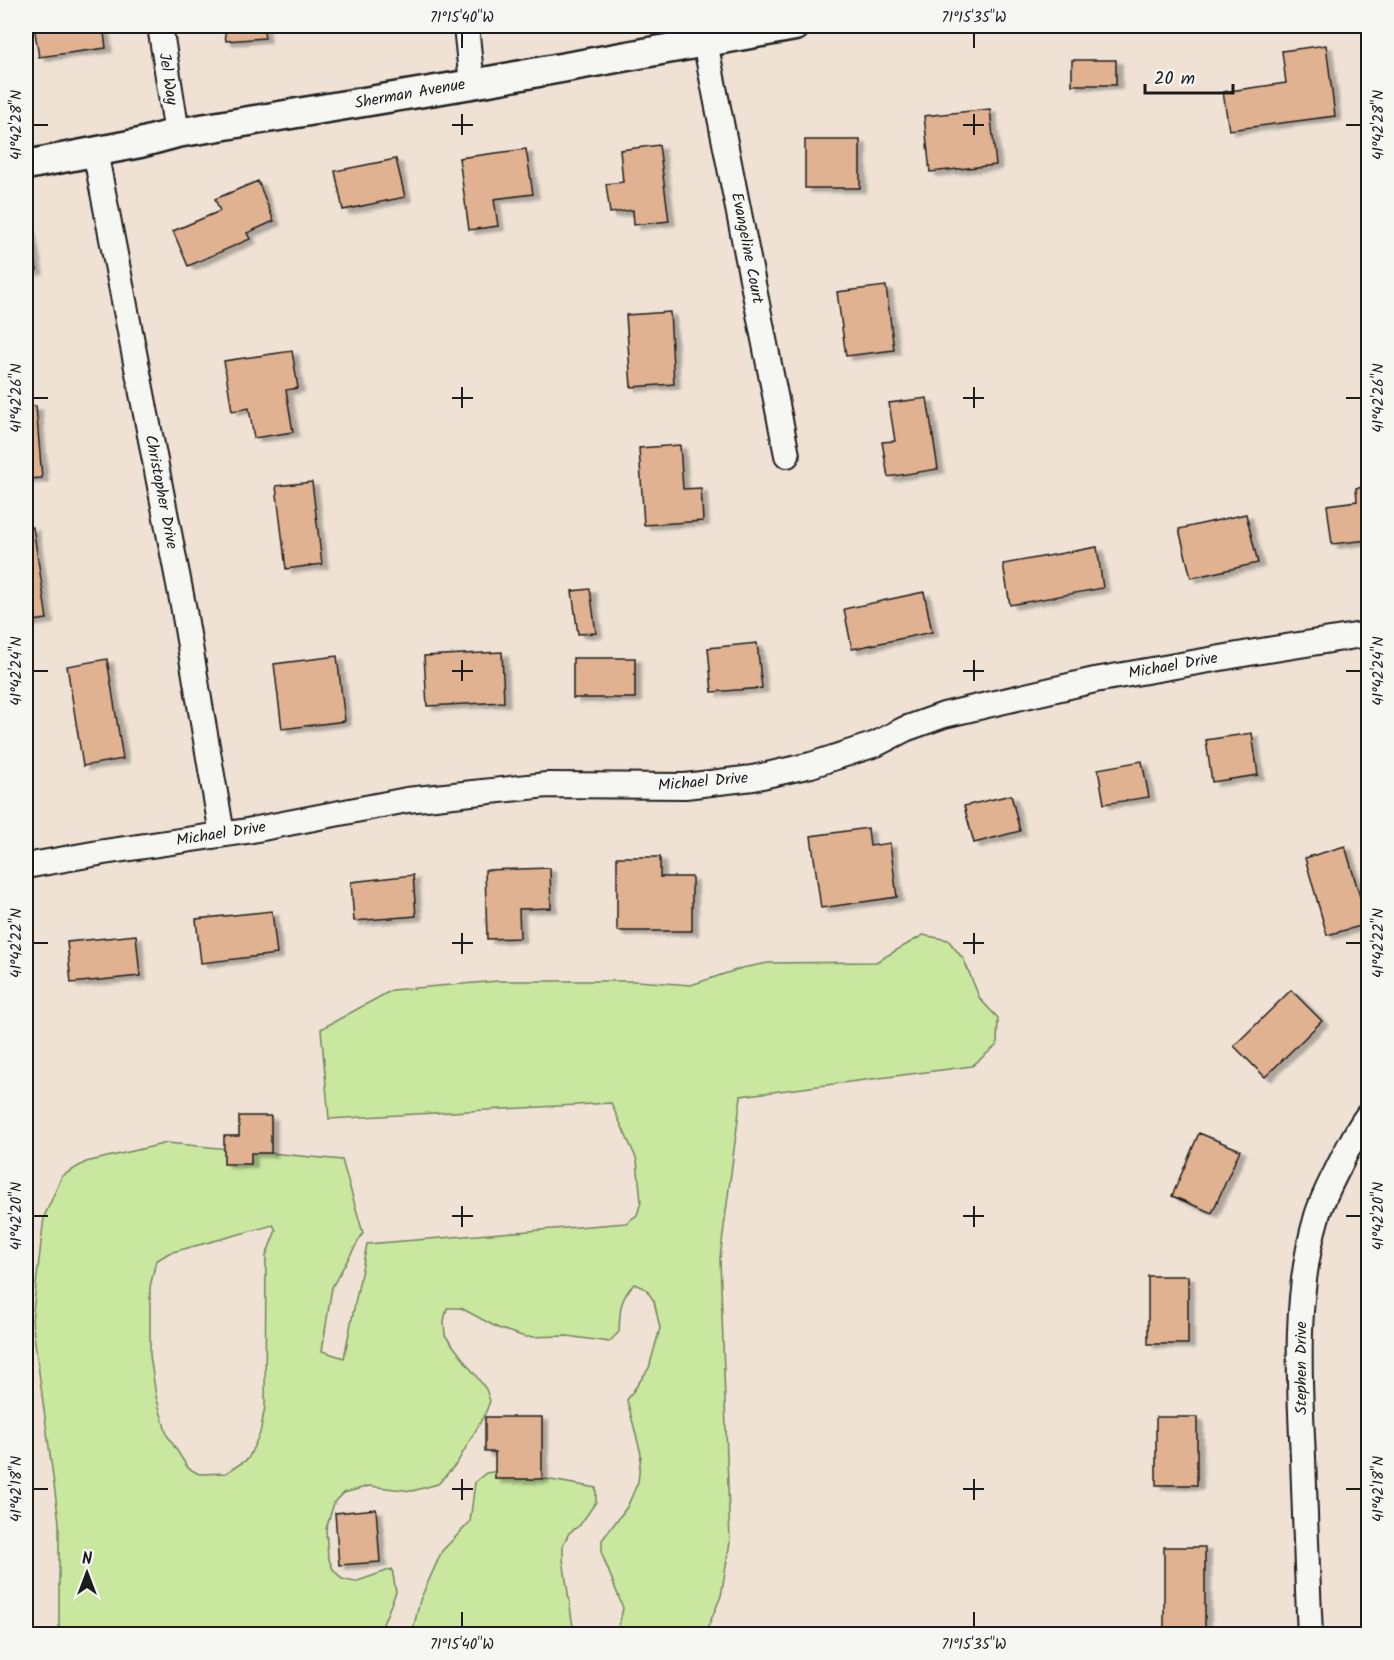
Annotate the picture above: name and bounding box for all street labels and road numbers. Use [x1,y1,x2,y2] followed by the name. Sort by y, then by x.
[152,51,185,107] street label: Jel Way
[353,72,467,116] street label: Sherman Avenue
[724,190,770,307] street label: Evangeline Court
[138,433,184,551] street label: Christopher Drive
[1126,646,1220,686] street label: Michael Drive
[657,766,749,798] street label: Michael Drive
[174,815,268,853] street label: Michael Drive
[1289,1321,1314,1415] street label: Stephen Drive

